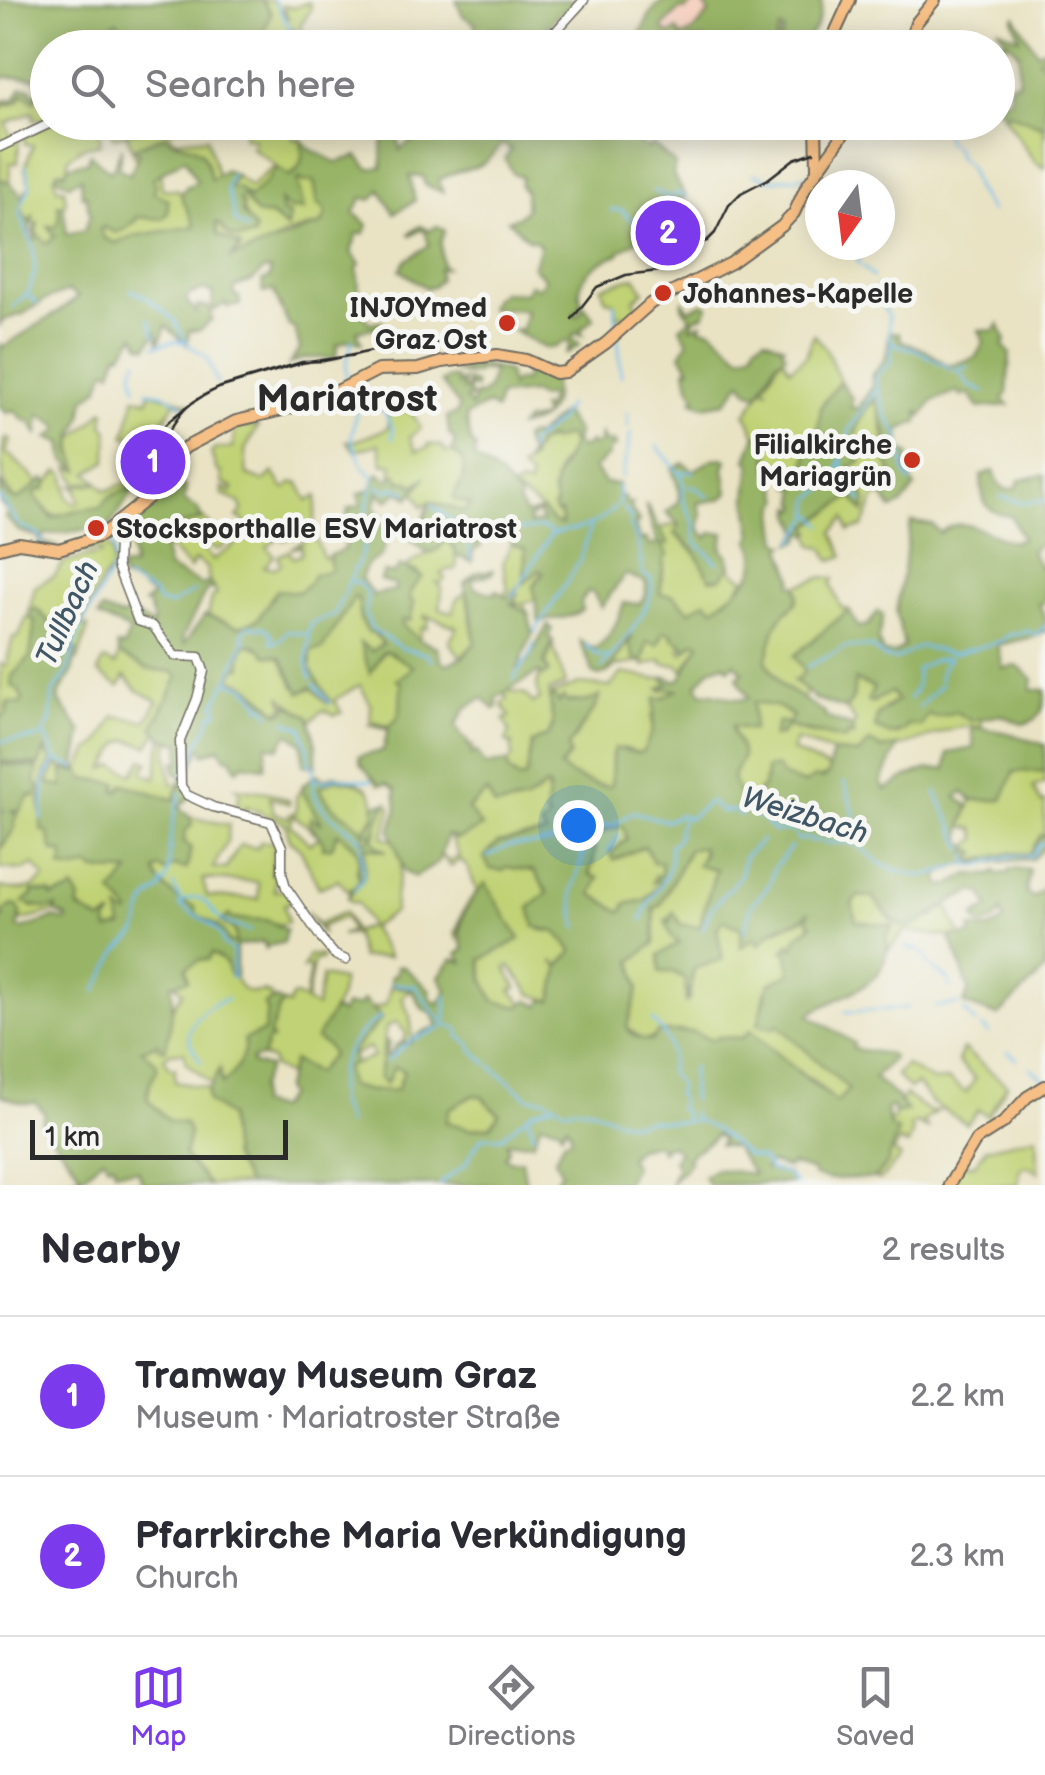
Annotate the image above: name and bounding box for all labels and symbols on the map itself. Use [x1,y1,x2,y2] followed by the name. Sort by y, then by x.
[805,170,895,260] north arrow
[636,196,700,270] pin: 2
[683,278,913,311] place label: Johannes-Kapelle
[652,282,674,304] marker: Johannes-Kapelle
[349,292,487,357] place label: INJOYmed Graz Ost
[496,312,518,334] marker: INJOYmed Graz Ost
[257,377,438,422] district label: Mariatrost
[120,424,186,500] pin: 1
[753,429,892,494] place label: Filialkirche Mariagrün
[901,449,923,471] marker: Filialkirche Mariagrün
[116,513,517,546] place label: Stocksporthalle ESV Mariatrost
[85,517,107,539] marker: Stocksporthalle ESV Mariatrost
[29,555,107,672] water label: Tullbach
[737,780,872,852] water label: Weizbach
[553,800,604,851] your location
[30,1115,288,1160] scale bar

